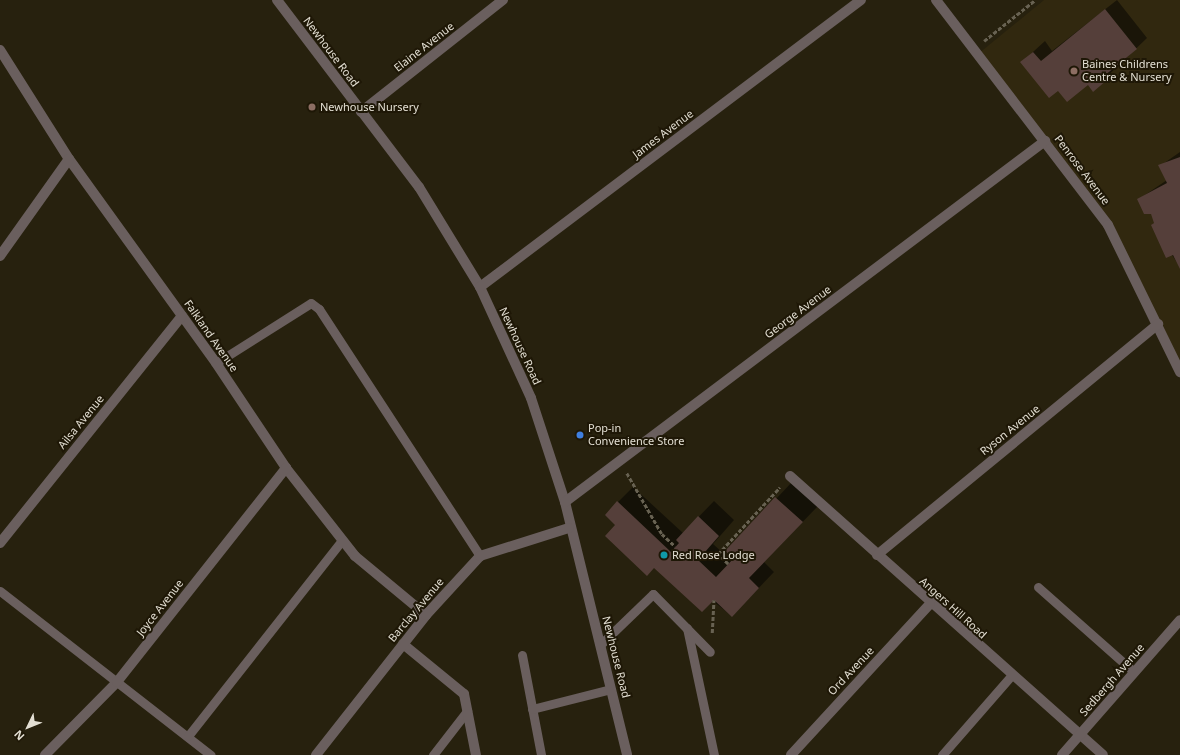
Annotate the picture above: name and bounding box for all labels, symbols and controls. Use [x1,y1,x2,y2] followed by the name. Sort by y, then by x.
[300,14,362,90] street label: Newhouse Road
[391,19,457,75] street label: Elaine Avenue
[1082,58,1172,84] place label: Baines Childrens Centre & Nursery
[1069,66,1079,76] marker: Baines Childrens Centre & Nursery
[320,100,419,114] place label: Newhouse Nursery
[307,102,317,112] marker: Newhouse Nursery
[630,107,696,161] street label: James Avenue
[1052,133,1112,207] street label: Penrose Avenue
[762,283,834,341] street label: George Avenue
[181,298,241,374] street label: Falkland Avenue
[496,305,544,387] street label: Newhouse Road
[55,392,107,452] street label: Ailsa Avenue
[978,402,1042,458] street label: Ryson Avenue
[588,422,684,448] place label: Pop-in Convenience Store
[575,430,585,440] marker: Pop-in Convenience Store
[672,548,755,562] place label: Red Rose Lodge
[659,550,669,560] marker: Red Rose Lodge
[386,575,446,645] street label: Barclay Avenue
[917,575,989,641] street label: Angers Hill Road
[134,577,186,639] street label: Joyce Avenue
[599,615,633,699] street label: Newhouse Road
[1077,641,1147,719] street label: Sedbergh Avenue
[825,644,877,698] street label: Ord Avenue
[8,707,48,747] north arrow
[10,727,27,744] text: N

